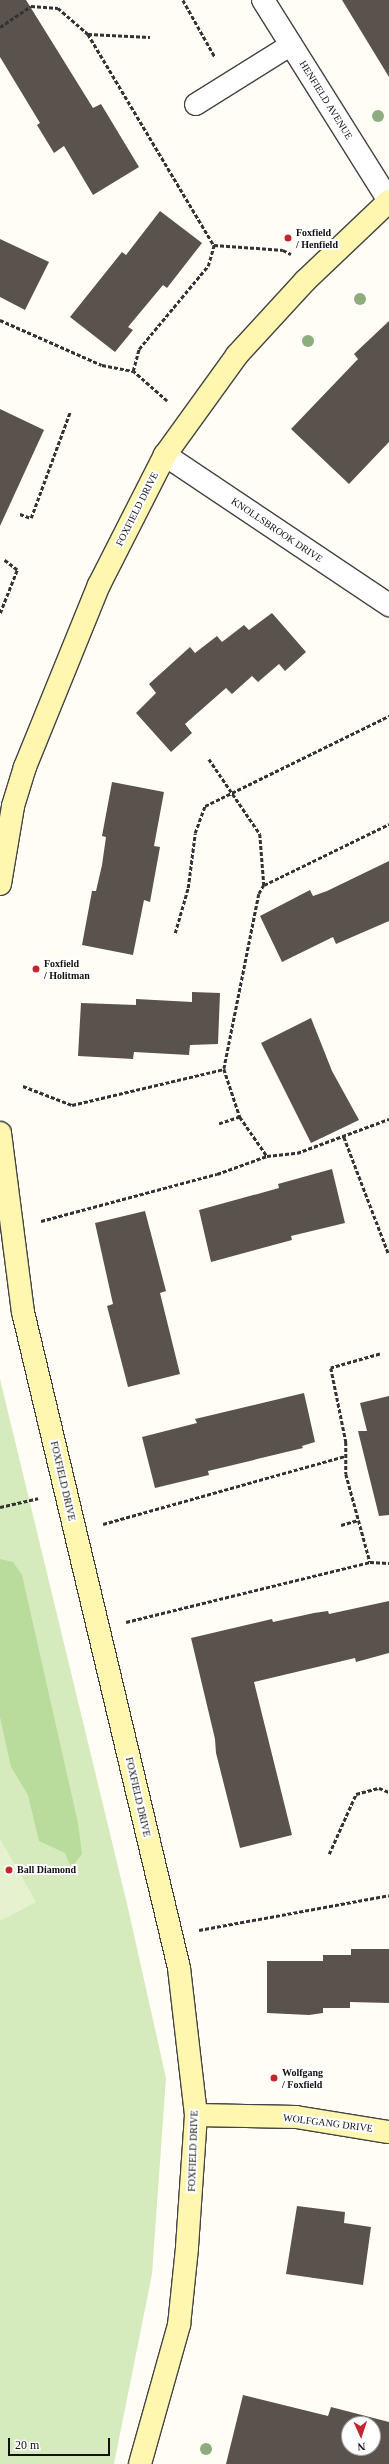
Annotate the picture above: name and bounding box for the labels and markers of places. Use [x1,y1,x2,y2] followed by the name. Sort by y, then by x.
[296,226,338,250] place label: Foxfield / Henfield
[283,233,293,243] marker: Foxfield / Henfield
[44,957,90,980] place label: Foxfield / Holitman
[31,964,41,974] marker: Foxfield / Holitman
[17,1864,76,1876] place label: Ball Diamond
[4,1865,14,1875] marker: Ball Diamond
[282,2066,323,2090] place label: Wolfgang / Foxfield
[269,2073,279,2083] marker: Wolfgang / Foxfield

